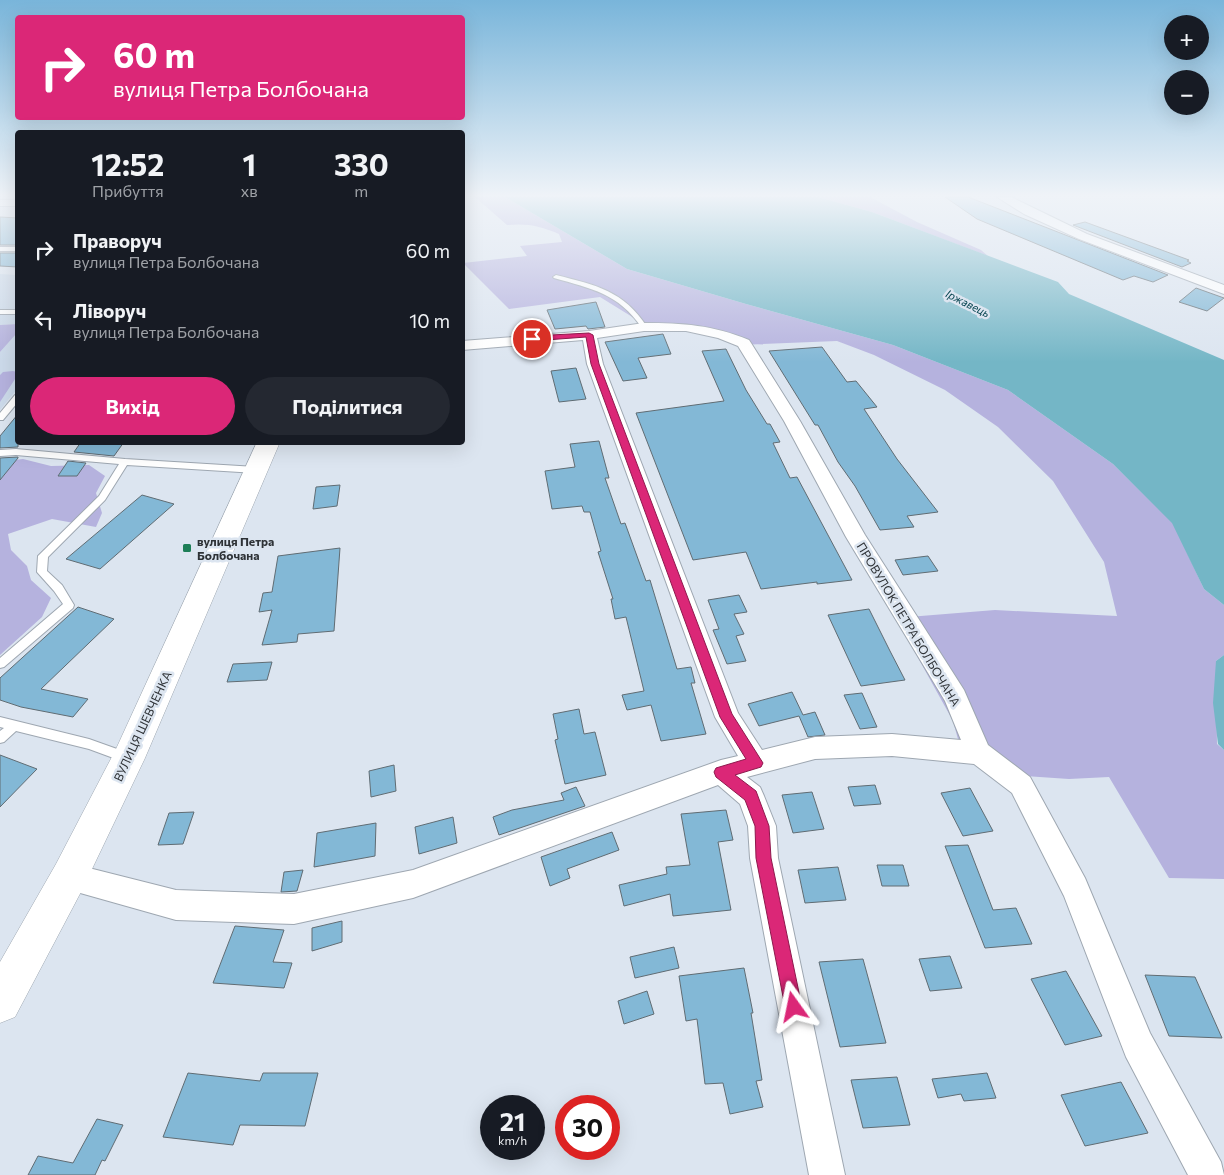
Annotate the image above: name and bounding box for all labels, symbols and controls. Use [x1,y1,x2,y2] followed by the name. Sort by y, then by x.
[1164,15,1209,115] map controls
[1164,15,1209,60] button: +
[113,32,195,75] text: 60 m
[30,35,95,100] icon: right
[1164,70,1209,115] button: −
[113,75,369,102] text: вулиця Петра Болбочана
[91,145,164,182] text: 12:52
[242,145,256,182] text: 1
[334,145,389,182] text: 330
[92,181,164,200] text: Прибуття
[241,181,258,200] text: хв
[354,181,368,200] text: m
[73,229,162,252] text: Праворуч
[30,236,58,264] icon: right
[406,239,450,262] text: 60 m
[73,252,259,271] text: вулиця Петра Болбочана
[944,286,992,320] water label: Іржавець
[73,299,146,322] text: Ліворуч
[30,306,58,334] icon: left
[409,309,450,332] text: 10 m
[511,318,553,360] pin
[73,322,259,341] text: вулиця Петра Болбочана
[518,325,546,353] icon: arrive
[30,377,235,435] button: Вихід
[245,377,450,435] button: Поділитися
[197,534,274,562] place label: вулиця Петра Болбочана
[854,540,964,708] street label: ПРОВУЛОК ПЕТРА БОЛБОЧАНА
[181,542,193,554] marker: вулиця Петра Болбочана
[110,669,174,783] street label: ВУЛИЦЯ ШЕВЧЕНКА
[767,980,819,1032] position arrow
[555,1095,620,1160] speed limit sign: 30
[500,1106,525,1136] text: 21
[498,1133,527,1147] text: km/h

